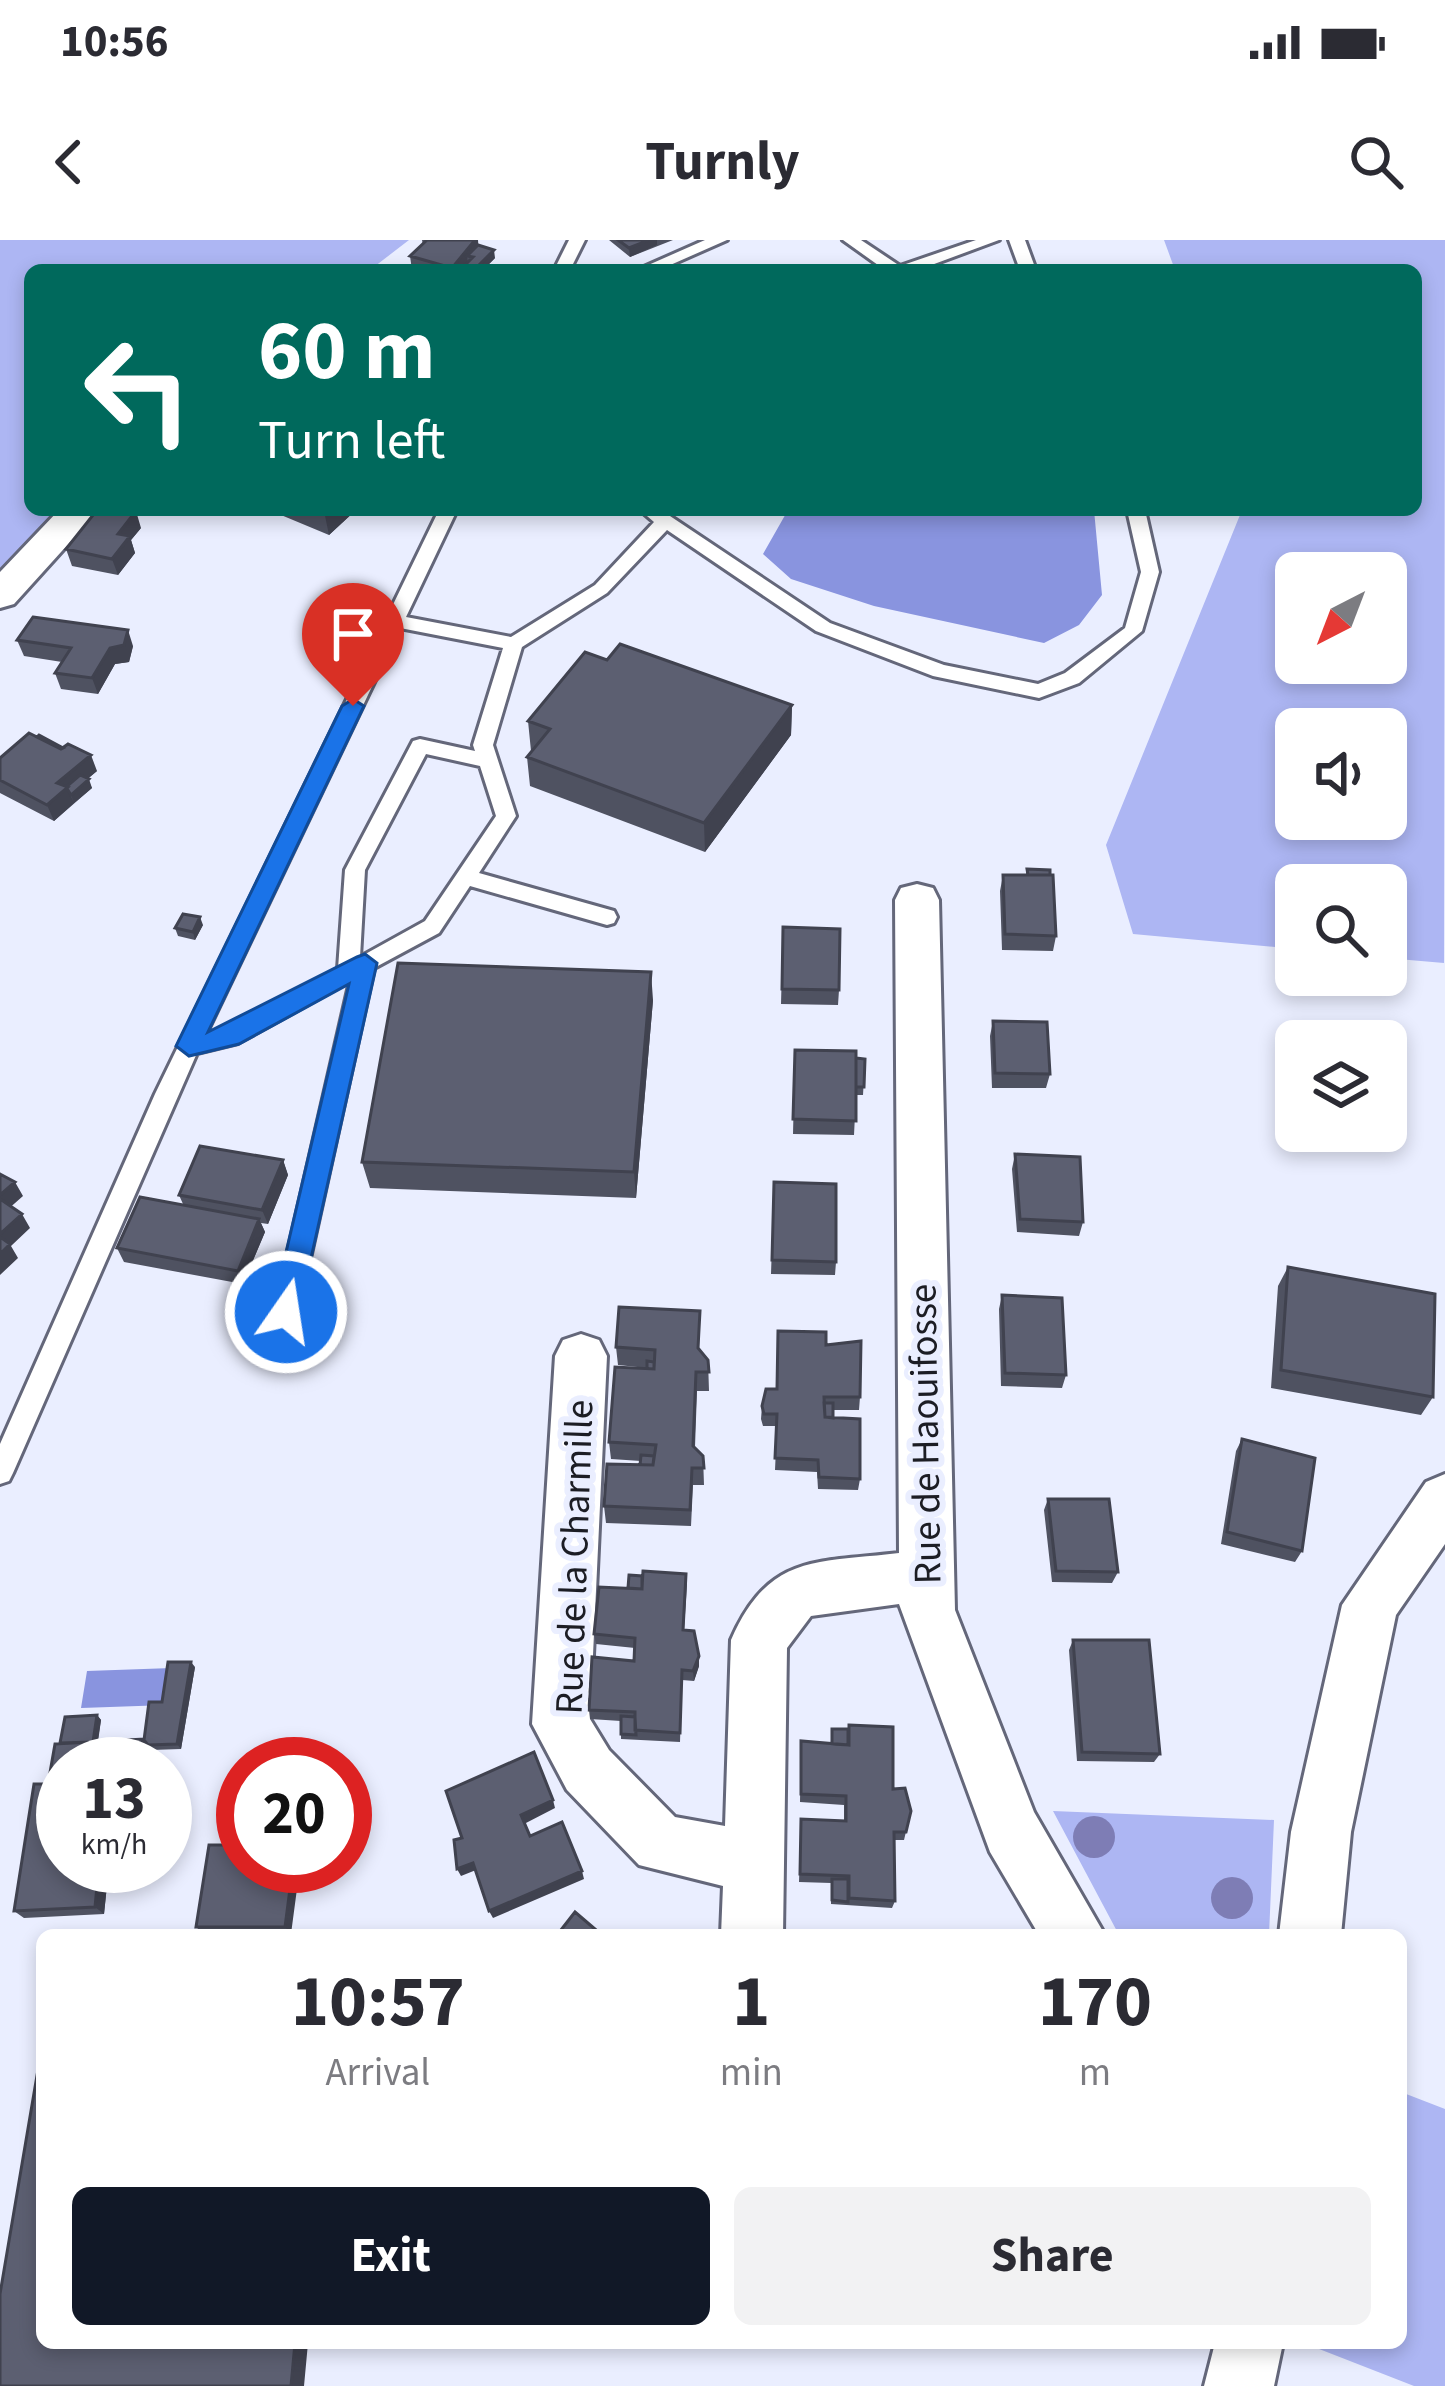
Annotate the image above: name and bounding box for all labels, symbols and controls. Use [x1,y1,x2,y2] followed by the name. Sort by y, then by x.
[60,10,169,74] text: 10:56
[645,124,800,201] text: Turnly
[36,129,102,195] icon: back
[1343,129,1409,195] icon: search
[258,292,436,412] text: 60 m
[60,312,216,468] icon: left
[258,403,445,480] text: Turn left
[1275,552,1407,684] north arrow
[1275,552,1407,1152] map controls
[302,583,404,706] pin
[320,601,386,667] icon: arrive
[1275,708,1407,840] button: sound
[1275,864,1407,996] button: search
[1275,1020,1407,1152] button: layers
[223,1249,349,1375] position arrow
[895,1283,957,1585] street label: Rue de Haouifosse
[542,1399,608,1715] street label: Rue de la Charmille
[216,1737,372,1893] speed limit sign: 20
[82,1757,146,1842] text: 13
[81,1823,147,1866] text: km/h
[291,1951,465,2054] text: 10:57
[732,1951,770,2054] text: 1
[1038,1951,1152,2054] text: 170
[325,2045,430,2101] text: Arrival
[720,2045,783,2101] text: min
[1079,2045,1111,2101] text: m
[72,2187,710,2325] button: Exit
[734,2187,1371,2325] button: Share

